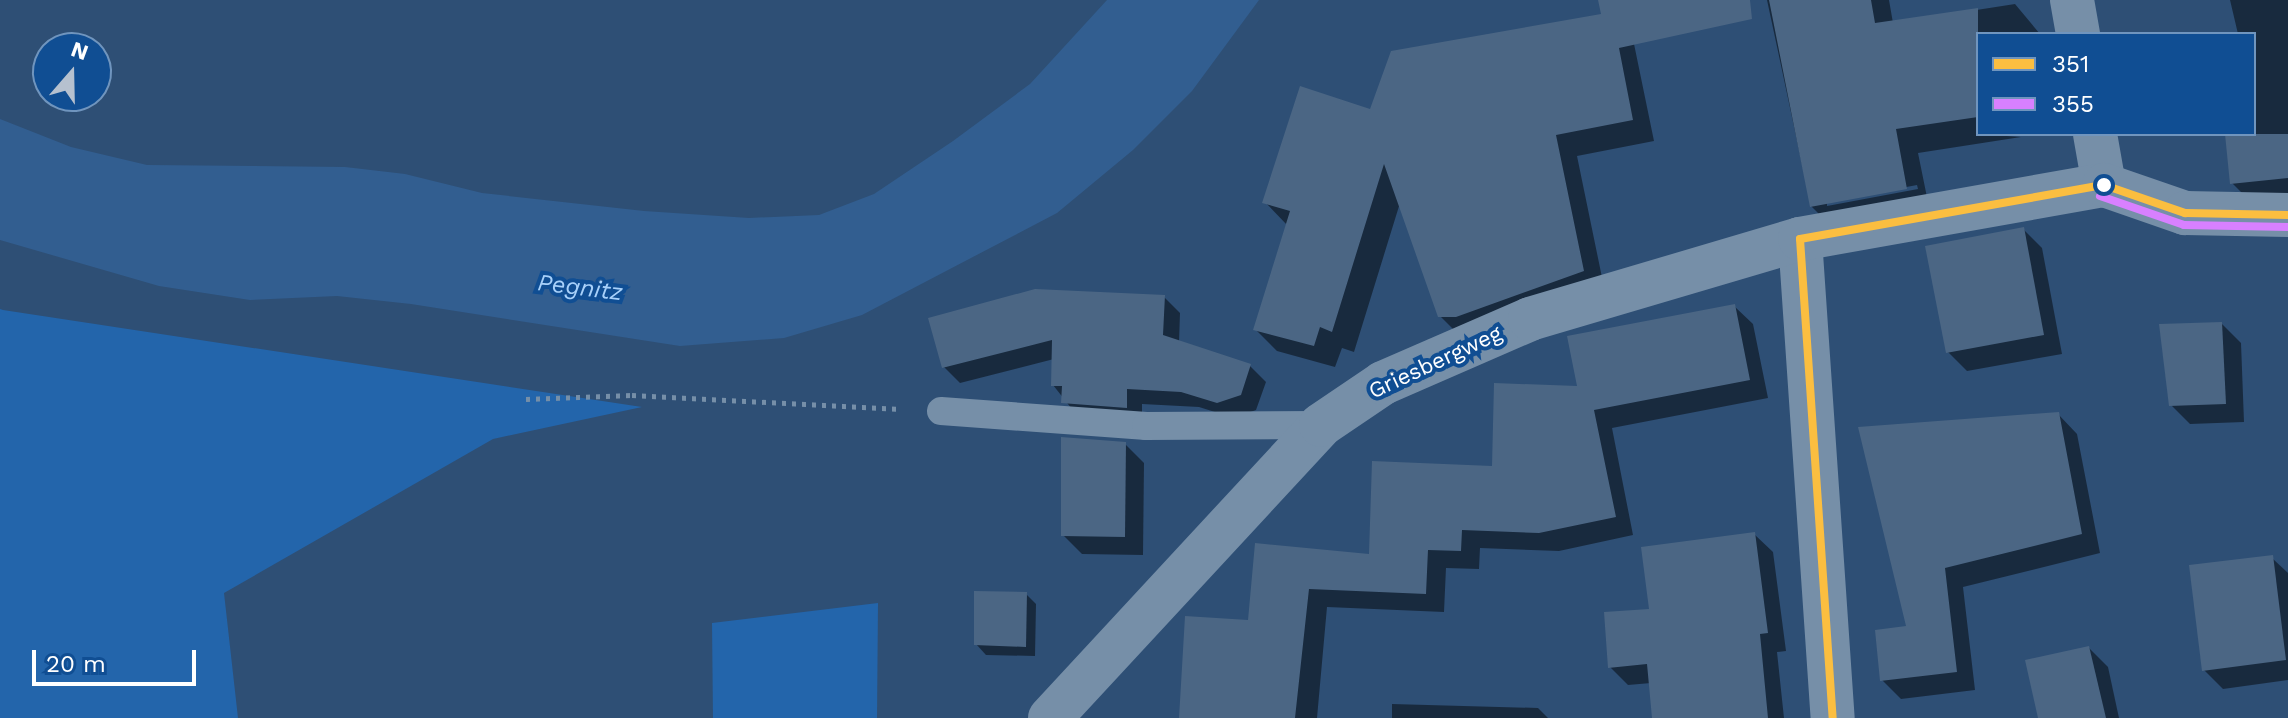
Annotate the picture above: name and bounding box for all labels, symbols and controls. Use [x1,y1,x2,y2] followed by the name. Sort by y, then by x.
[32,32,112,112] north arrow
[1976,32,2256,136] legend
[68,36,92,65] text: N
[2052,50,2089,78] text: 351
[2052,90,2094,118] text: 355
[2096,177,2112,193] unlabelled marker
[536,269,624,307] water label: Pegnitz
[1364,320,1506,404] street label: Griesbergweg
[36,634,200,684] scale bar
[46,650,106,678] text: 20 m

